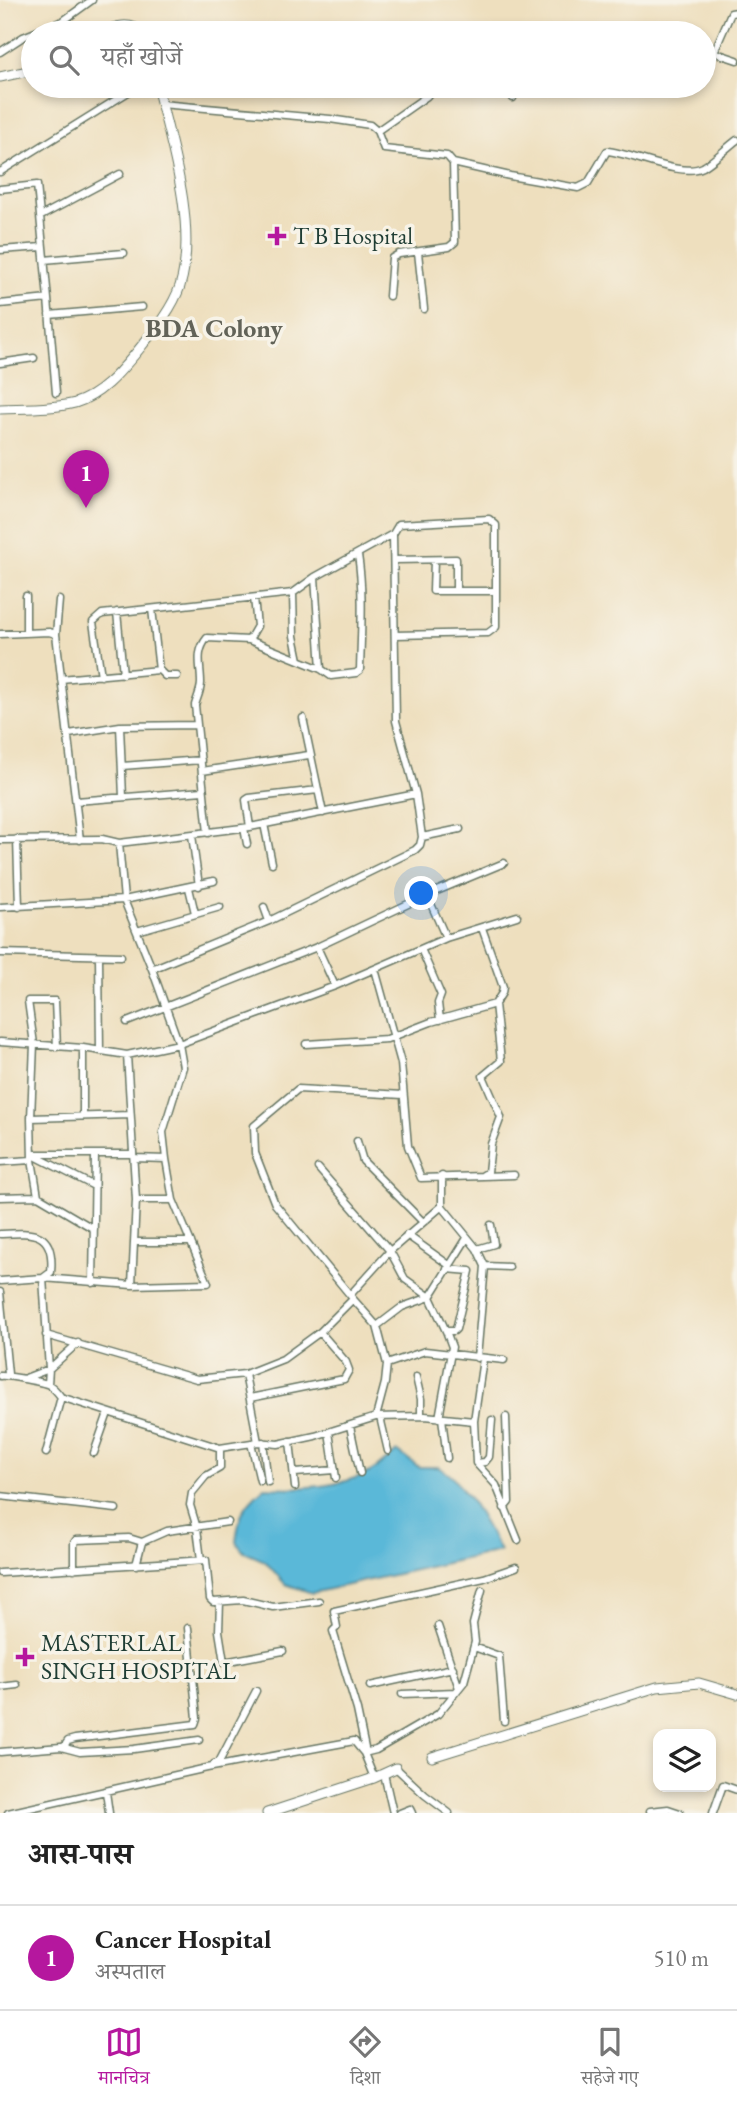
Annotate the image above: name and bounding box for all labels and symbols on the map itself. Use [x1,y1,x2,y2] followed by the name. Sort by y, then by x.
[293,220,413,251] place label: T B Hospital
[267,226,287,246] marker: T B Hospital
[145,311,283,345] district label: BDA Colony
[63,450,109,508] pin: 1
[404,876,438,910] your location
[41,1627,236,1686] place label: MASTERLAL SINGH HOSPITAL
[15,1647,35,1667] marker: MASTERLAL SINGH HOSPITAL

